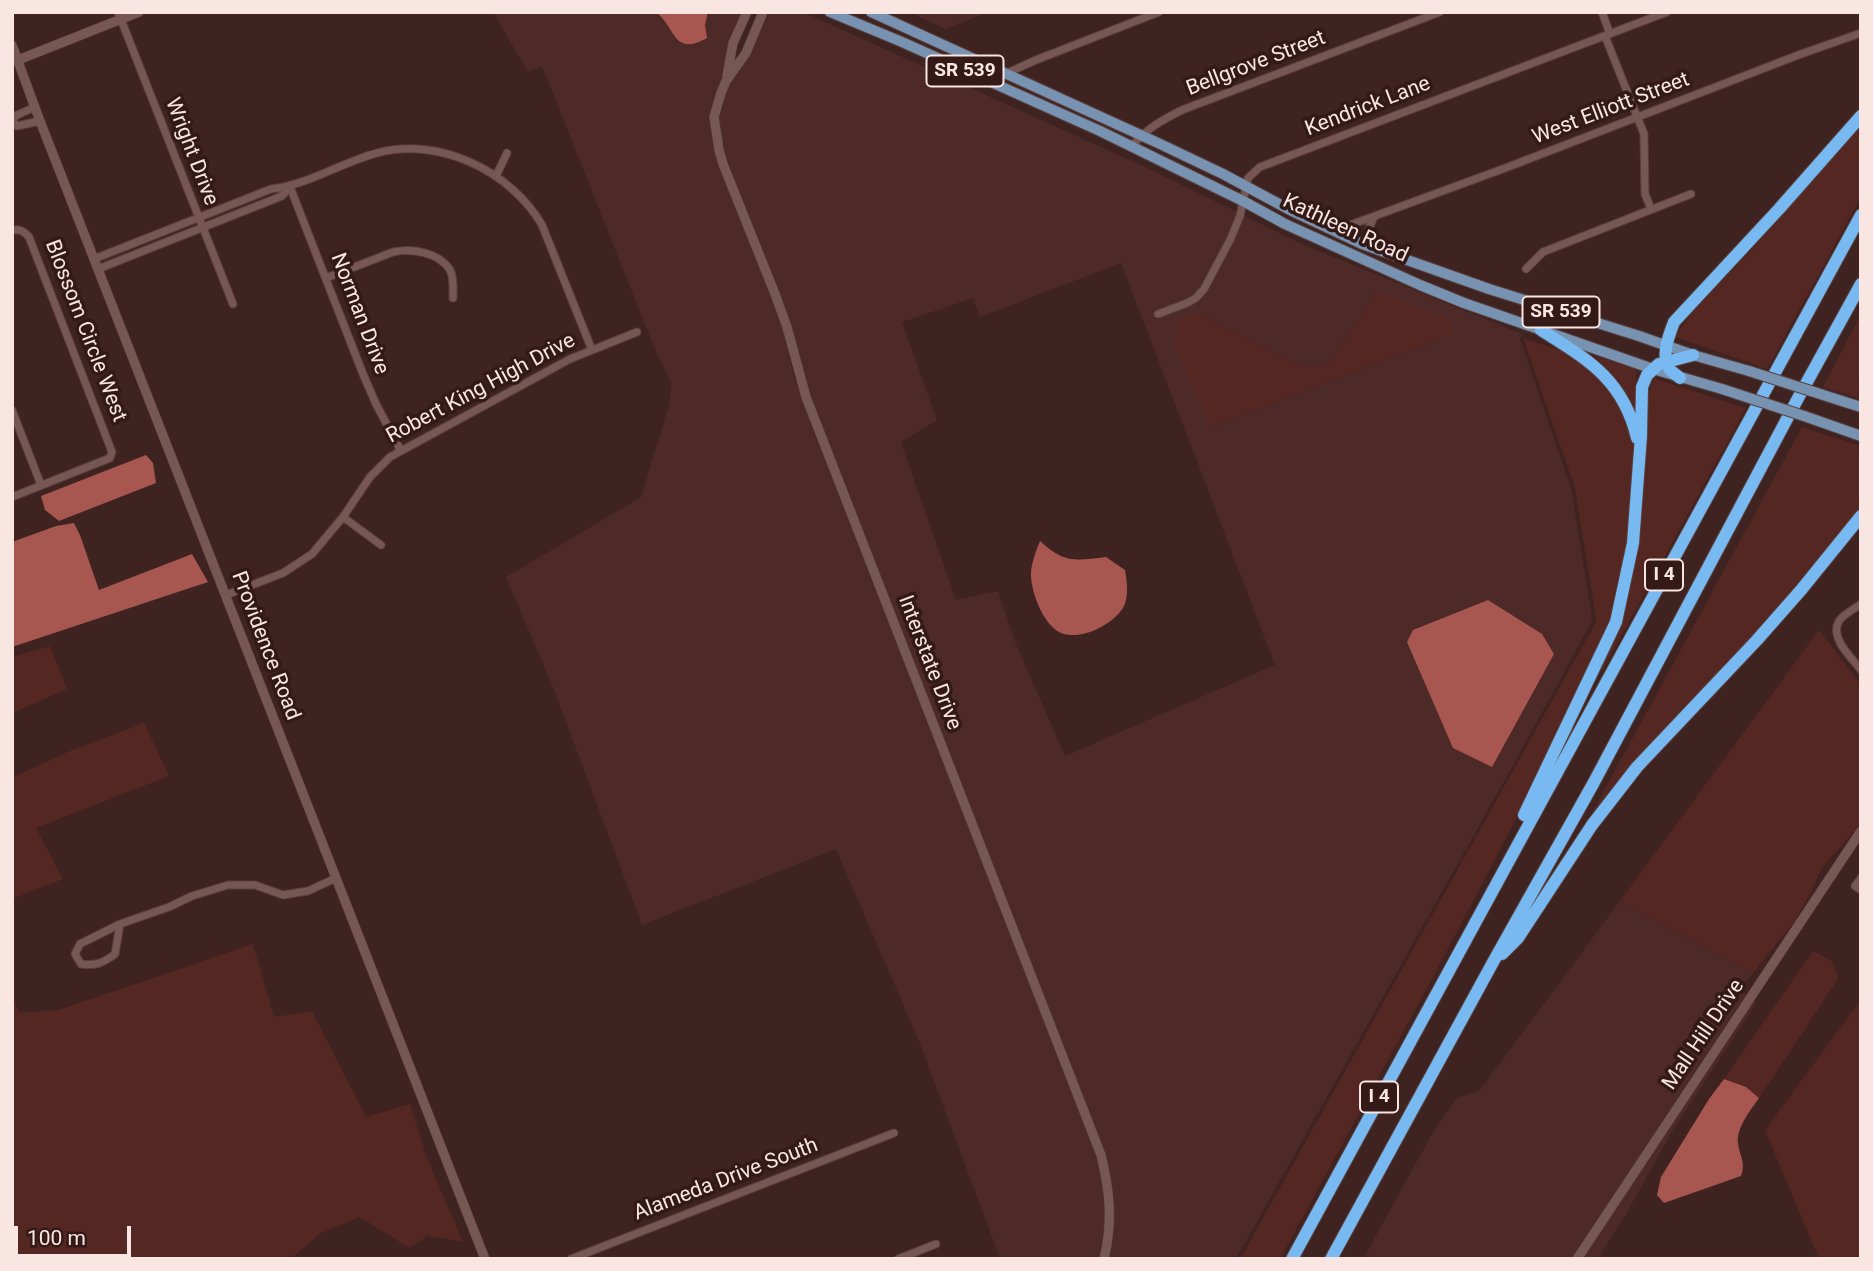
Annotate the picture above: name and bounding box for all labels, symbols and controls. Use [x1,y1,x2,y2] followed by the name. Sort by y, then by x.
[1183,26,1329,102] street label: Bellgrove Street
[926,55,1004,86] road number: SR 539
[1529,68,1693,150] street label: West Elliott Street
[1302,72,1434,142] street label: Kendrick Lane
[159,95,223,209] street label: Wright Drive
[1278,189,1412,269] street label: Kathleen Road
[39,237,131,425] street label: Blossom Circle West
[324,250,394,378] street label: Norman Drive
[1522,296,1600,328] road number: SR 539
[382,329,580,449] street label: Robert King High Drive
[1645,560,1683,590] road number: I 4
[225,568,305,724] street label: Providence Road
[892,592,966,734] street label: Interstate Drive
[1658,975,1750,1095] street label: Mall Hill Drive
[1360,1082,1398,1112] road number: I 4
[630,1133,822,1227] street label: Alameda Drive South
[18,1212,135,1256] scale bar
[27,1226,86,1250] text: 100 m

